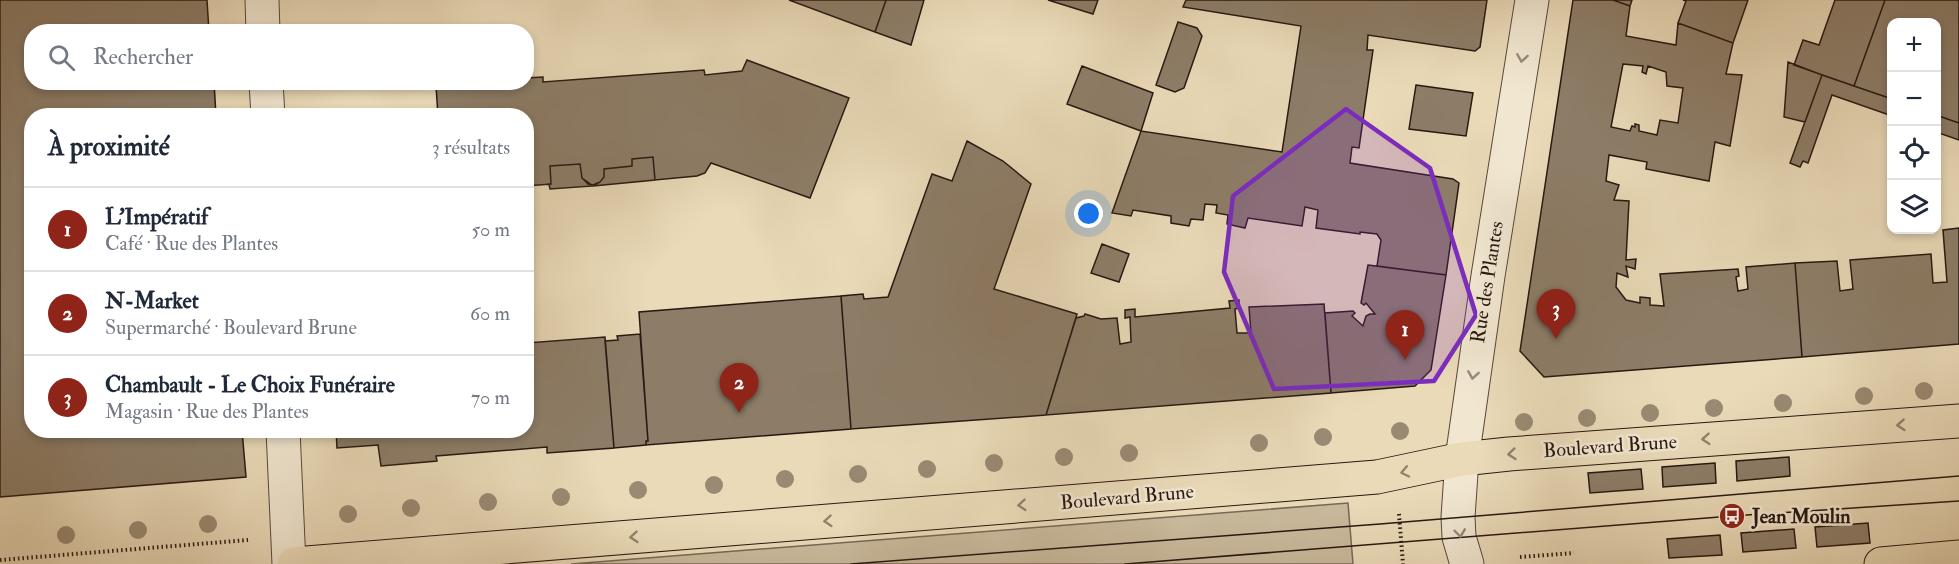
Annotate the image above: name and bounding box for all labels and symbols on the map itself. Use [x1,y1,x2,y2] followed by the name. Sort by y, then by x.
[1517,53,1529,62] one-way arrow
[1074,199,1103,228] your location
[1465,219,1509,345] street label: Rue des Plantes
[1536,290,1576,339] pin: 3
[1386,310,1424,360] pin: 1
[720,364,758,413] pin: 2
[1468,370,1480,380] one-way arrow
[1896,418,1905,431] one-way arrow
[1542,429,1678,463] street label: Boulevard Brune
[1702,433,1711,446] one-way arrow
[1507,447,1516,460] one-way arrow
[1400,465,1410,478] one-way arrow
[1059,479,1195,515] street label: Boulevard Brune
[1018,499,1027,512] one-way arrow
[1717,501,1747,531] bus stop icon: Jean Moulin
[1751,504,1851,529] place label: Jean Moulin
[824,514,833,527] one-way arrow
[1453,529,1465,538] one-way arrow
[629,530,638,543] one-way arrow

